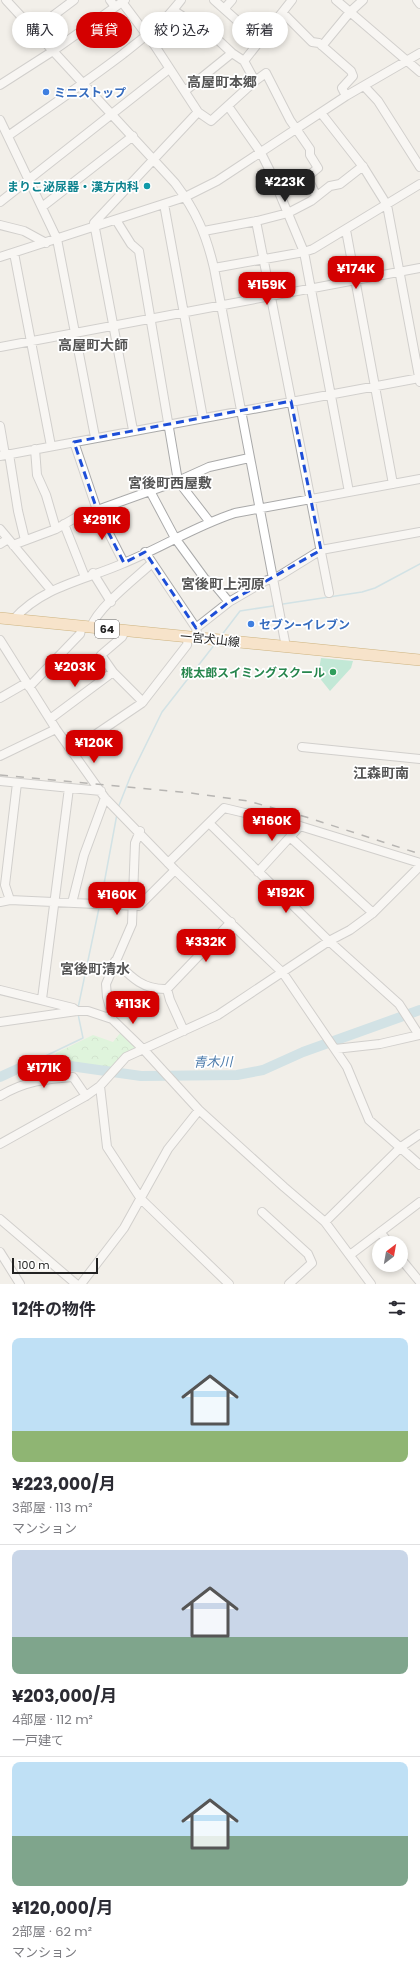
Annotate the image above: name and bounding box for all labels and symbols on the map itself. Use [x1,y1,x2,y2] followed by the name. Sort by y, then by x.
[187,72,257,92] district label: 高屋町本郷
[54,84,126,101] place label: ミニストップ
[41,87,51,97] marker: ミニストップ
[257,169,313,203] pin: ¥223K
[7,178,139,195] place label: まりこ泌尿器・漢方内科
[142,181,152,191] marker: まりこ泌尿器・漢方内科
[328,256,384,290] pin: ¥174K
[239,272,295,306] pin: ¥159K
[58,335,128,355] district label: 高屋町大師
[128,473,212,493] district label: 宮後町西屋敷
[74,507,130,541] pin: ¥291K
[181,574,265,594] district label: 宮後町上河原
[259,616,350,633] place label: セブン-イレブン
[246,619,256,629] marker: セブン-イレブン
[95,620,119,638] road number: 64
[179,627,241,651] street label: 一宮犬山線
[47,654,103,688] pin: ¥203K
[181,664,325,681] place label: 桃太郎スイミングスクール
[328,667,338,677] marker: 桃太郎スイミングスクール
[66,730,122,764] pin: ¥120K
[353,763,409,783] district label: 江森町南
[244,808,300,842] pin: ¥160K
[258,880,314,914] pin: ¥192K
[89,882,145,916] pin: ¥160K
[178,929,234,963] pin: ¥332K
[60,959,130,979] district label: 宮後町清水
[105,991,161,1025] pin: ¥113K
[193,1052,235,1072] water label: 青木川
[16,1055,72,1089] pin: ¥171K
[372,1236,408,1272] north arrow
[12,1256,98,1275] scale bar

